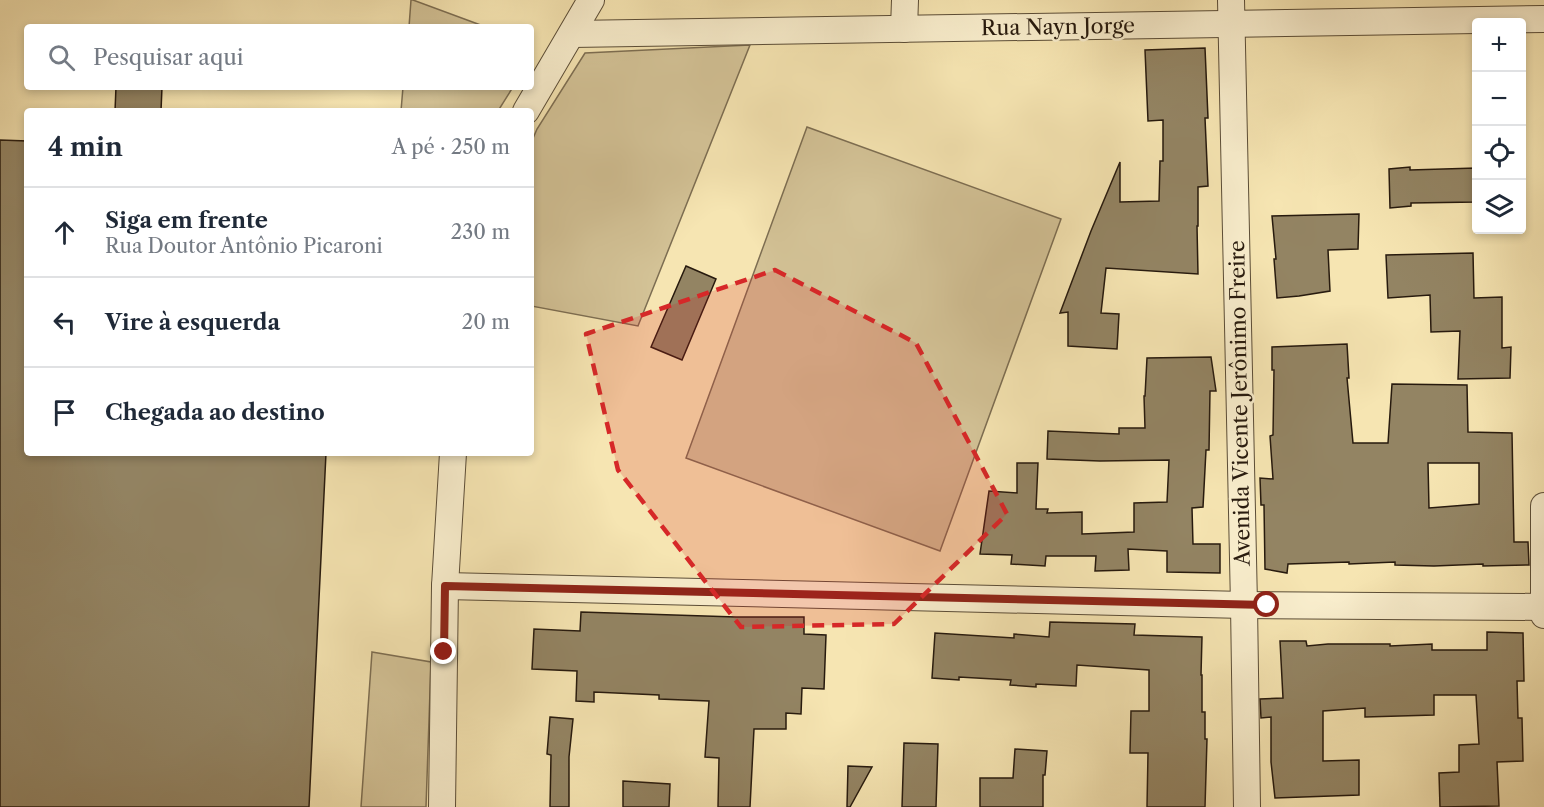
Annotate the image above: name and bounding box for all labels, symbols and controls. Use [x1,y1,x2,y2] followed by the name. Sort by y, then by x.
[981,13,1135,40] street label: Rua Nayn Jorge
[1472,18,1526,234] map controls
[1472,18,1526,72] button: +
[24,24,534,90] search box
[45,41,78,74] icon: search
[93,44,243,71] text: Pesquisar aqui
[1472,72,1526,126] button: −
[1472,126,1526,180] button: locate
[48,131,123,163] text: 4 min
[392,135,510,159] text: A pé · 250 m
[1472,180,1526,234] button: layers
[105,207,268,234] text: Siga em frente
[48,216,81,249] icon: ahead
[451,220,510,244] text: 230 m
[105,234,383,258] text: Rua Doutor Antônio Picaroni
[1224,240,1255,567] street label: Avenida Vicente Jerônimo Freire
[48,306,81,339] icon: left
[105,309,280,336] text: Vire à esquerda
[462,310,510,334] text: 20 m
[48,396,81,429] icon: arrive
[105,399,325,426] text: Chegada ao destino
[1253,591,1279,617] route start
[430,638,456,664] route end

